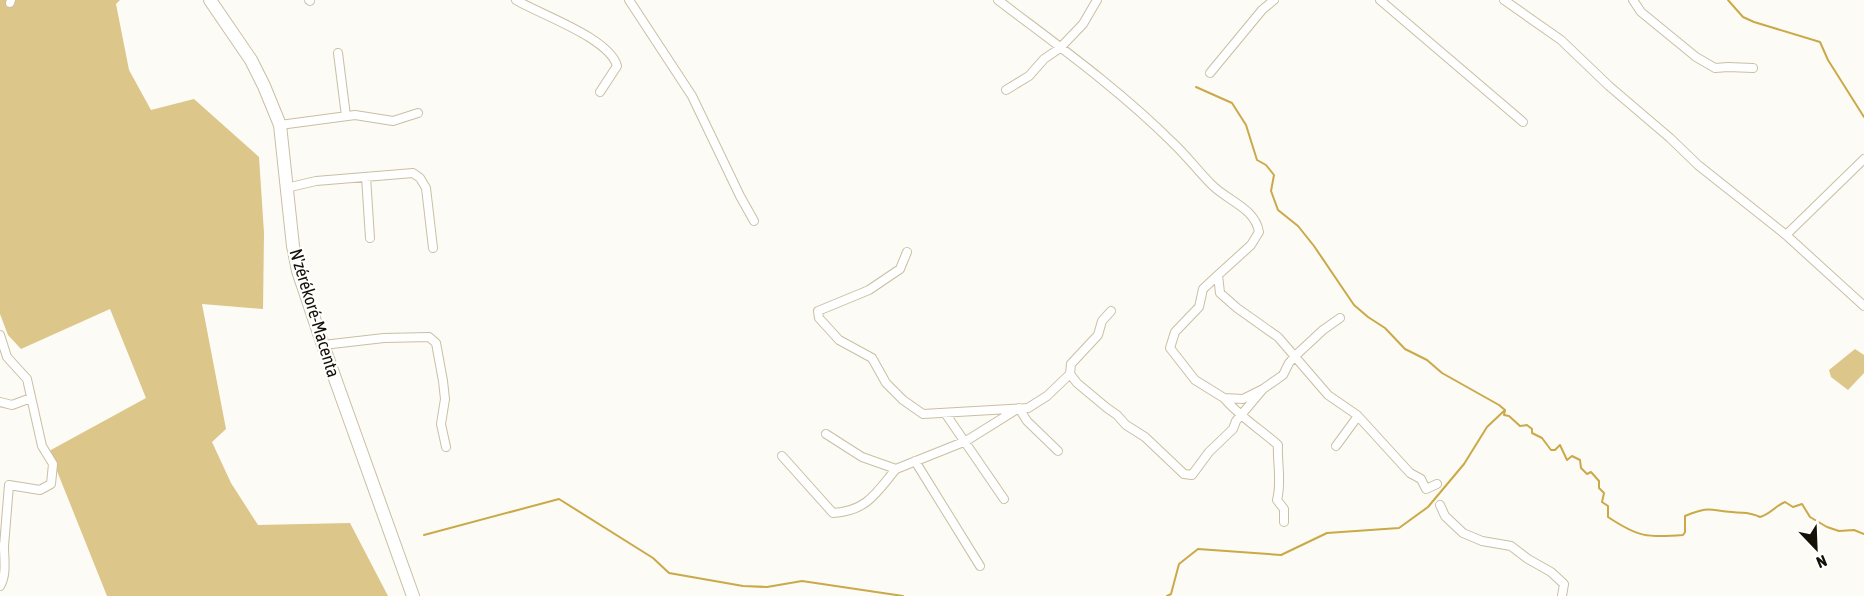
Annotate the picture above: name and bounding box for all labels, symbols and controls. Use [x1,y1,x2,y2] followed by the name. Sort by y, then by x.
[286,246,344,380] street label: N'zérékoré-Macenta
[1786,518,1846,578] north arrow
[1814,552,1830,572] text: N

